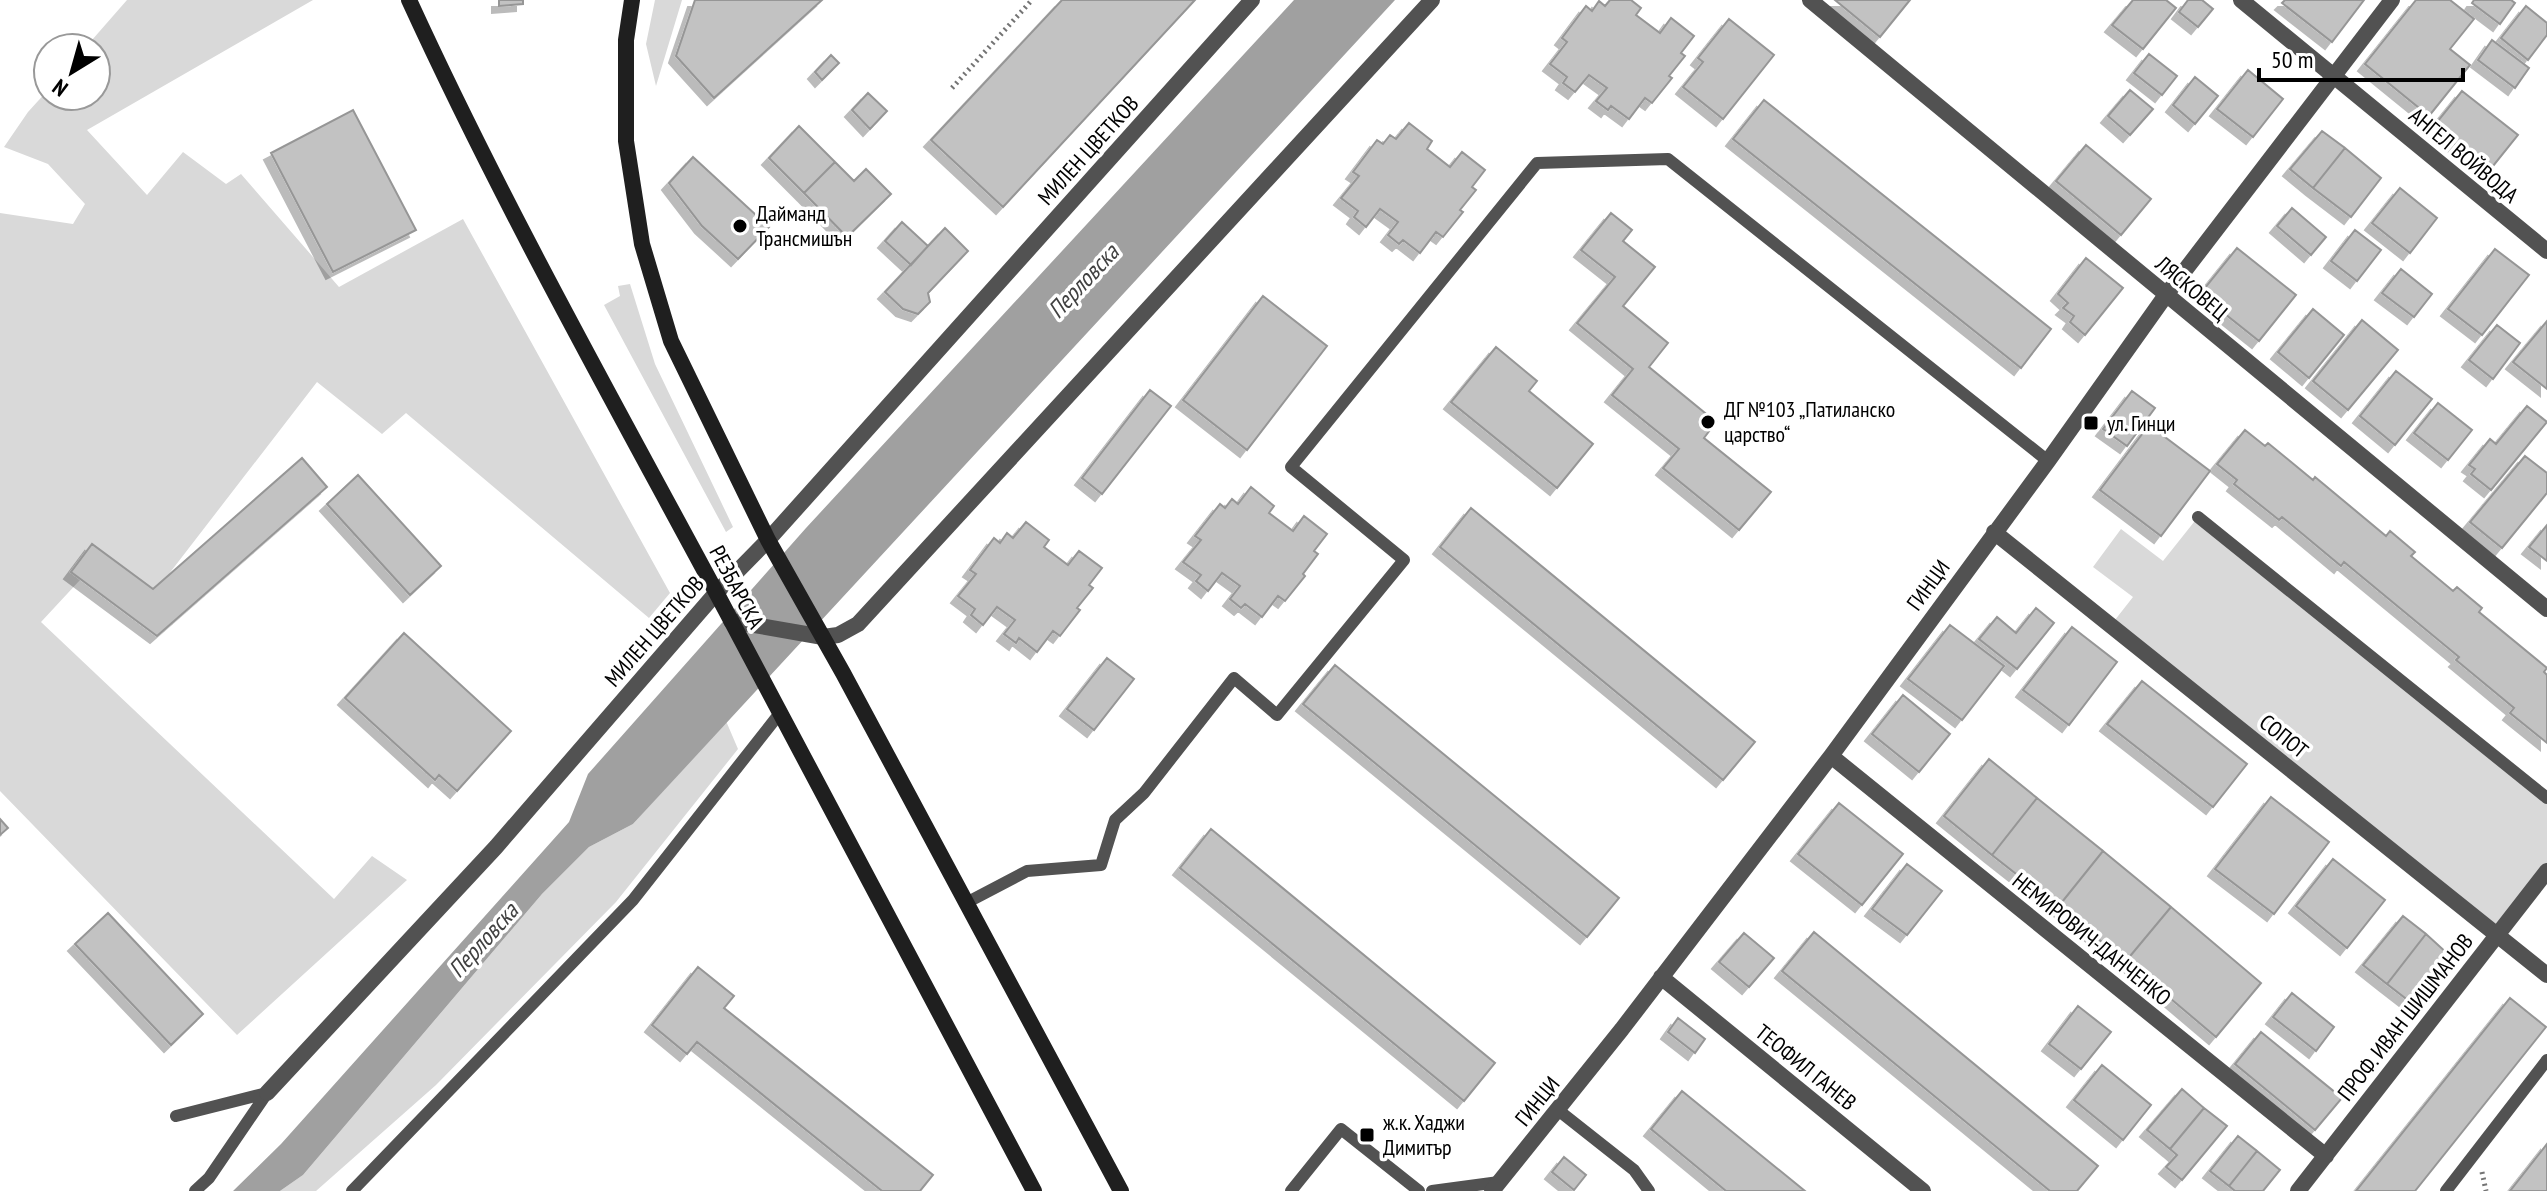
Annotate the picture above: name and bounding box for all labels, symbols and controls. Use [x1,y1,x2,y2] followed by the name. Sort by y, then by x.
[32,32,112,112] north arrow
[2259,32,2463,82] scale bar
[2271,44,2313,75] text: 50 m
[47,73,73,103] text: N
[1032,89,1144,211] street label: МИЛЕН ЦВЕТКОВ
[2404,101,2525,209] street label: АНГЕЛ ВОЙВОДА
[756,199,852,252] place label: Дайманд Трансмишън
[731,217,749,235] marker: Дайманд Трансмишън
[1041,236,1126,325] water label: Перловска
[2149,249,2234,326] street label: ЛЯСКОВЕЦ
[1724,395,1895,448] place label: ДГ №103 „Патиланско царство“
[2107,409,2176,437] place label: ул. Гинци
[1699,413,1717,431] marker: ДГ №103 „Патиланско царство“
[2082,414,2100,432] marker: ул. Гинци
[703,541,771,634] street label: РЕЗБАРСКА
[1900,554,1956,616] street label: ГИНЦИ
[598,570,710,692] street label: МИЛЕН ЦВЕТКОВ
[2254,708,2314,764] street label: СОПОТ
[2007,866,2177,1012] street label: НЕМИРОВИЧ-ДАНЧЕНКО
[441,895,526,984] water label: Перловска
[2331,928,2479,1106] street label: ПРОФ. ИВАН ШИШМАНОВ
[1750,1018,1862,1116] street label: ТЕОФИЛ ГАНЕВ
[1509,1071,1565,1131] street label: ГИНЦИ
[1383,1108,1465,1161] place label: ж.к. Хаджи Димитър
[1358,1126,1376,1144] marker: ж.к. Хаджи Димитър

